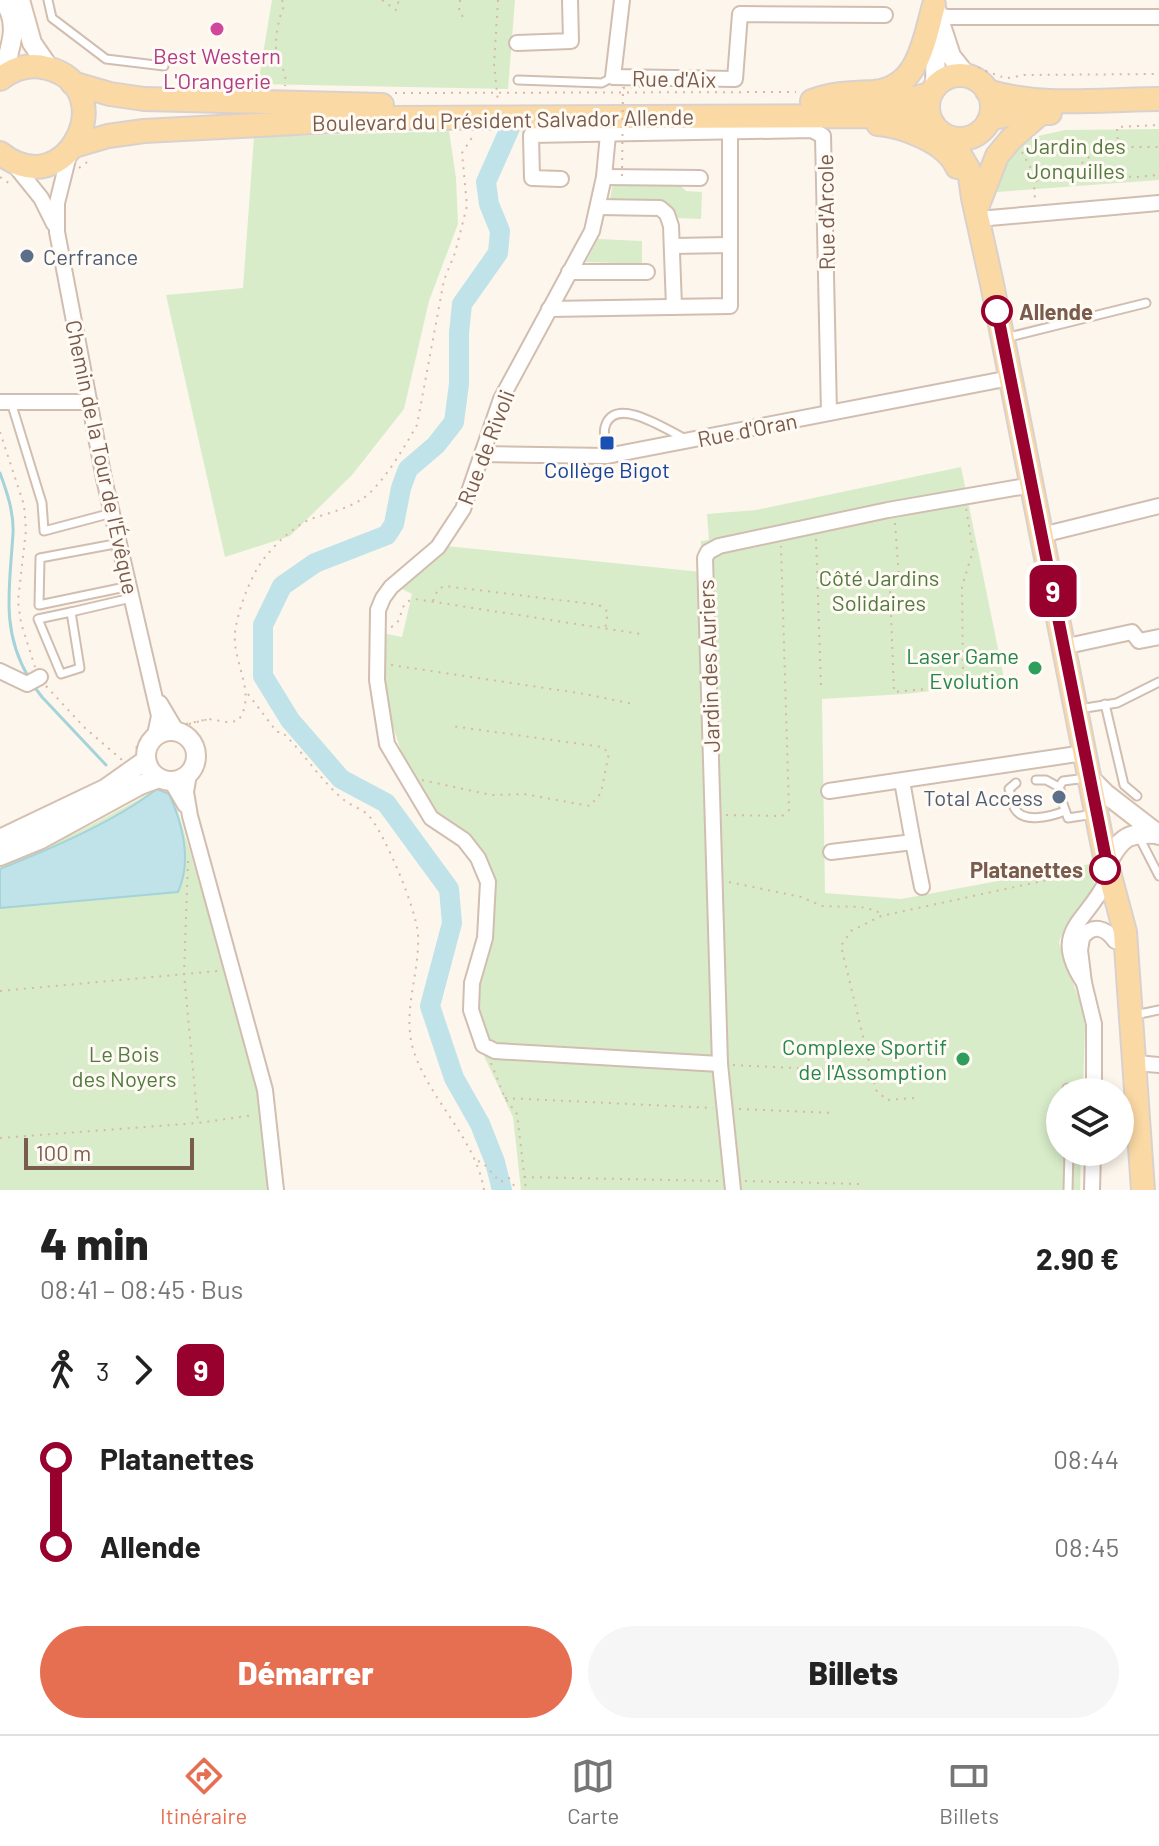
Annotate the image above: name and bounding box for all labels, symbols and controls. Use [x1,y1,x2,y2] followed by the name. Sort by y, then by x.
[208,20,226,38] marker: Best Western L'Orangerie
[153,42,281,93] place label: Best Western L'Orangerie
[632,64,716,92] street label: Rue d'Aix
[312,103,694,135] street label: Boulevard du Président Salvador Allende
[1026,132,1126,183] park label: Jardin des Jonquilles
[811,154,839,270] street label: Rue d'Arcole
[43,243,138,269] place label: Cerfrance
[18,247,36,265] marker: Cerfrance
[982,296,1012,326] marker: Allende
[1019,298,1093,324] place label: Allende
[61,317,145,597] street label: Chemin de la Tour de l'Évêque
[451,386,519,508] street label: Rue de Rivoli
[695,407,799,451] street label: Rue d'Oran
[598,434,616,452] marker: Collège Bigot
[544,456,670,482] place label: Collège Bigot
[819,564,939,615] park label: Côté Jardins Solidaires
[1027,565,1079,617] line badge: 9
[1046,574,1060,608] text: 9
[692,579,724,753] street label: Jardin des Auriers
[906,642,1019,693] place label: Laser Game Evolution
[1026,659,1044,677] marker: Laser Game Evolution
[923,784,1043,810] place label: Total Access
[1050,788,1068,806] marker: Total Access
[1090,854,1120,884] marker: Platanettes
[970,856,1083,882] place label: Platanettes
[782,1033,947,1084] place label: Complexe Sportif de l'Assomption
[72,1040,176,1091] park label: Le Bois des Noyers
[954,1050,972,1068] marker: Complexe Sportif de l'Assomption
[1046,1078,1134,1166] map controls
[1046,1078,1134,1166] button: layers
[24,1134,194,1170] scale bar
[36,1139,91,1165] text: 100 m
[40,1216,149,1269] text: 4 min
[1036,1240,1119,1276] text: 2.90 €
[40,1273,243,1304] text: 08:41 – 08:45 · Bus
[40,1348,84,1392] icon: walk
[121,1348,165,1392] icon: forward
[193,1353,208,1387] text: 9
[96,1355,109,1386] text: 3
[100,1440,254,1476] text: Platanettes
[1053,1443,1119,1474] text: 08:44
[100,1528,201,1564] text: Allende
[1054,1531,1119,1562] text: 08:45
[40,1626,572,1718] button: Démarrer
[588,1626,1119,1718] button: Billets
[160,1754,247,1828] tab: Itinéraire
[567,1754,619,1828] tab: Carte
[939,1754,999,1828] tab: Billets

